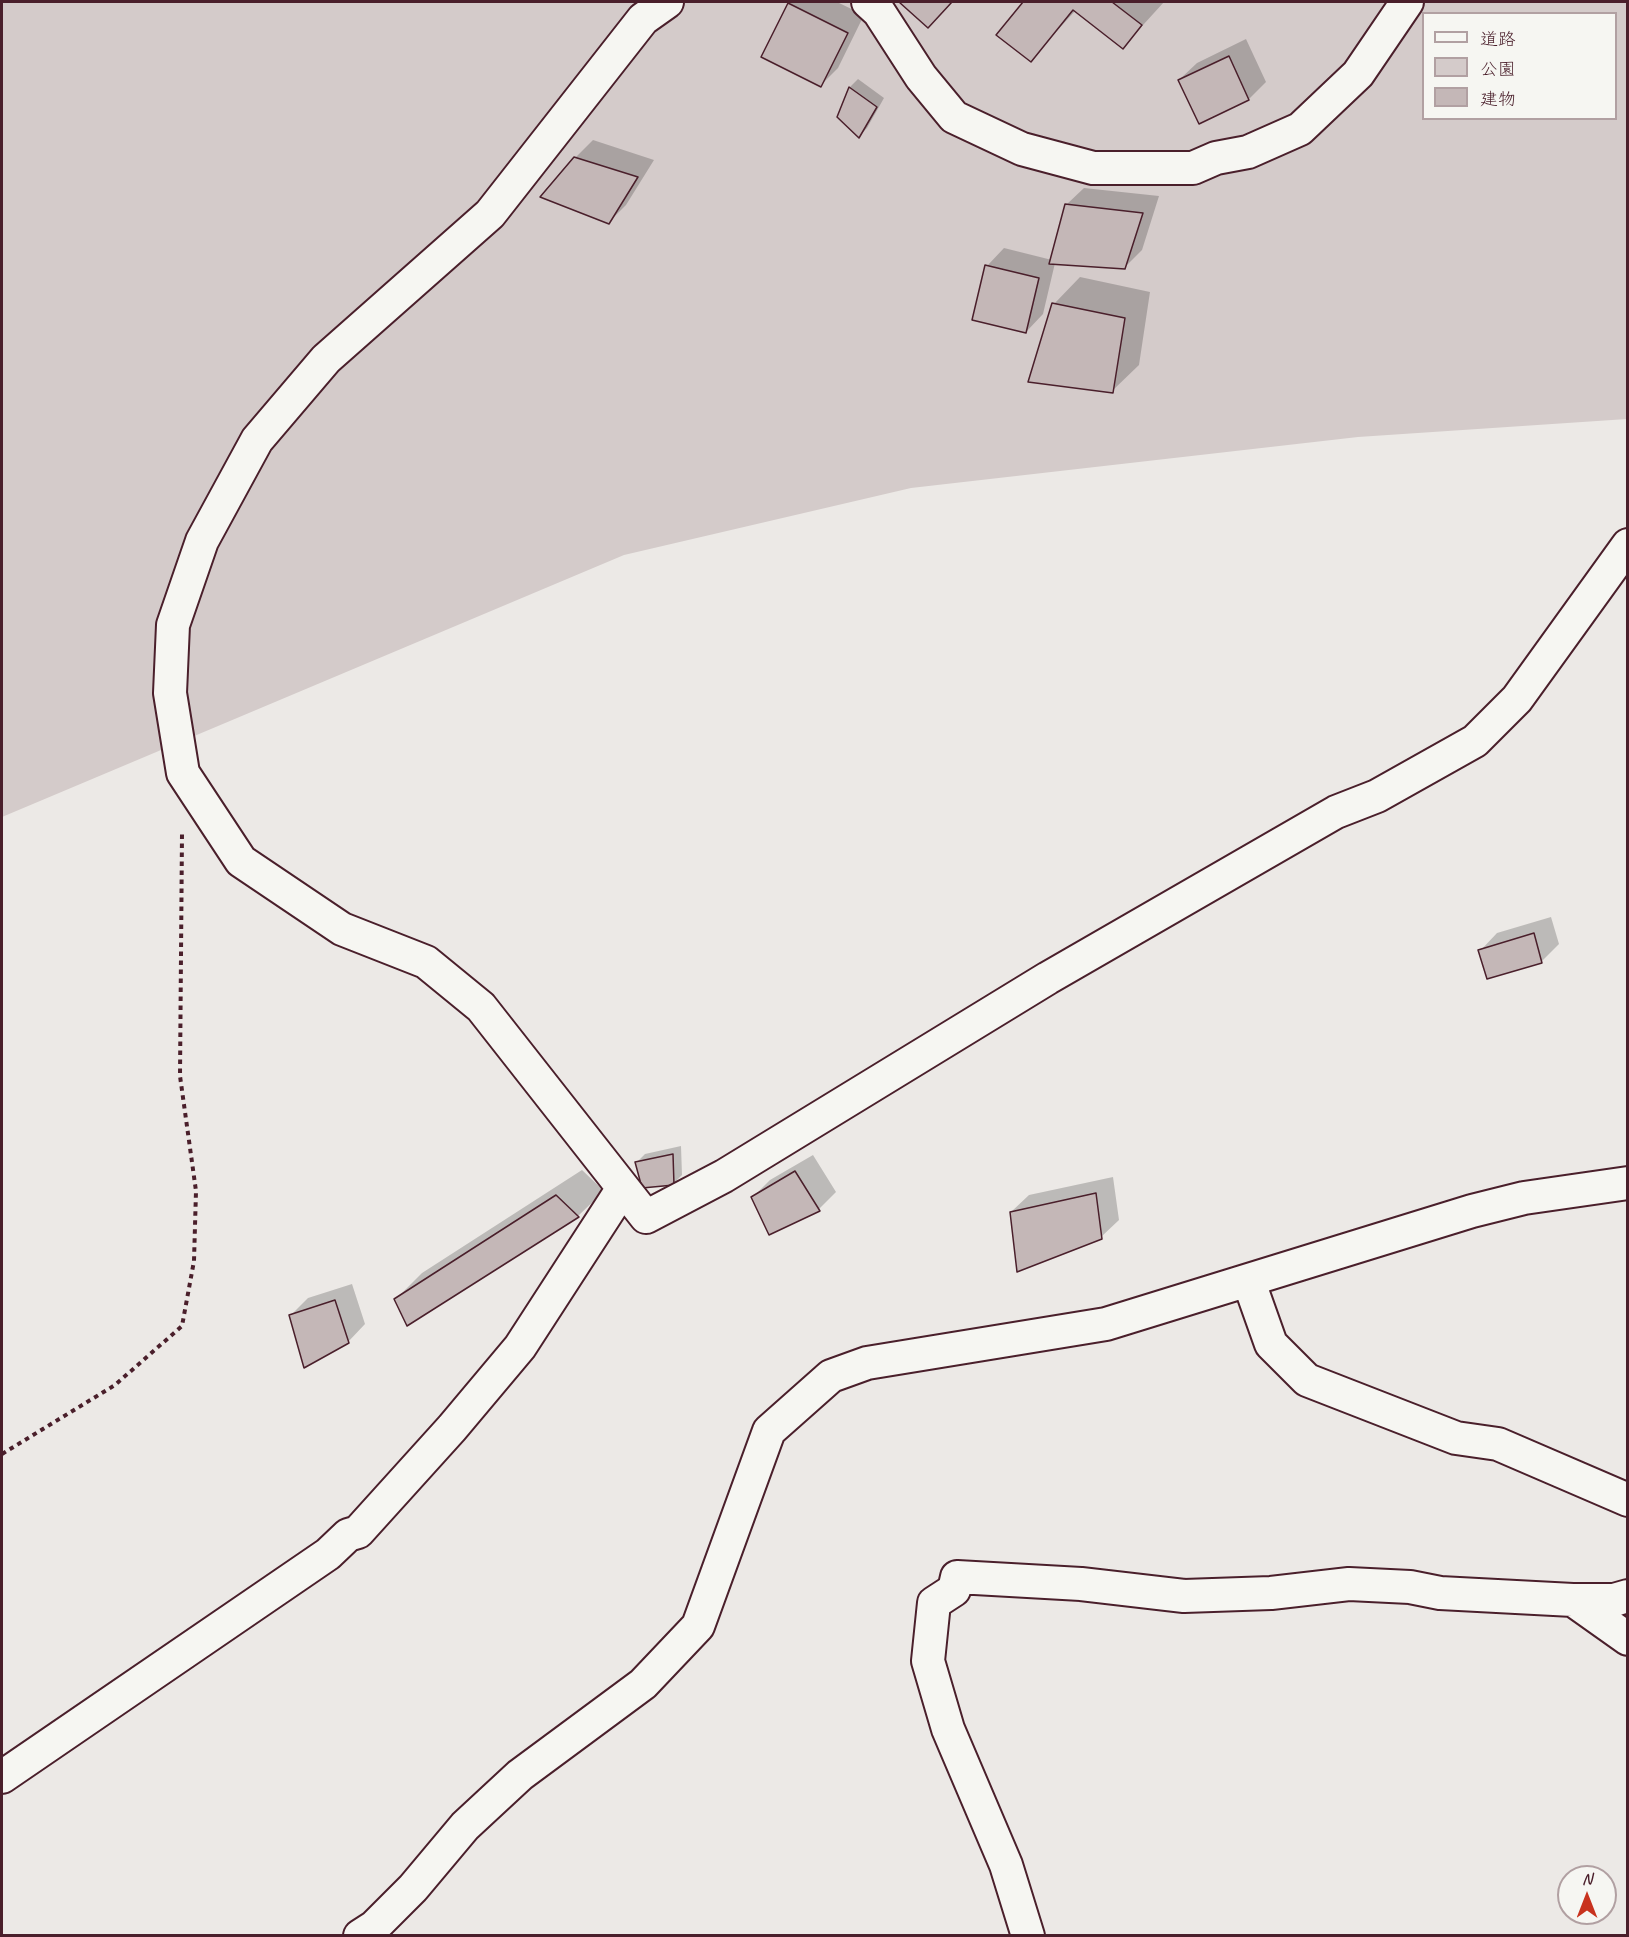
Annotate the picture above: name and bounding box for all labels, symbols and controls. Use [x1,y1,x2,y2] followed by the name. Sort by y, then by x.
[1422,12,1617,120] legend
[1480,28,1516,50] text: 道路
[1480,58,1516,80] text: 公園
[1480,88,1516,110] text: 建物
[1557,1865,1617,1925] north arrow
[1582,1869,1592,1889] text: N

